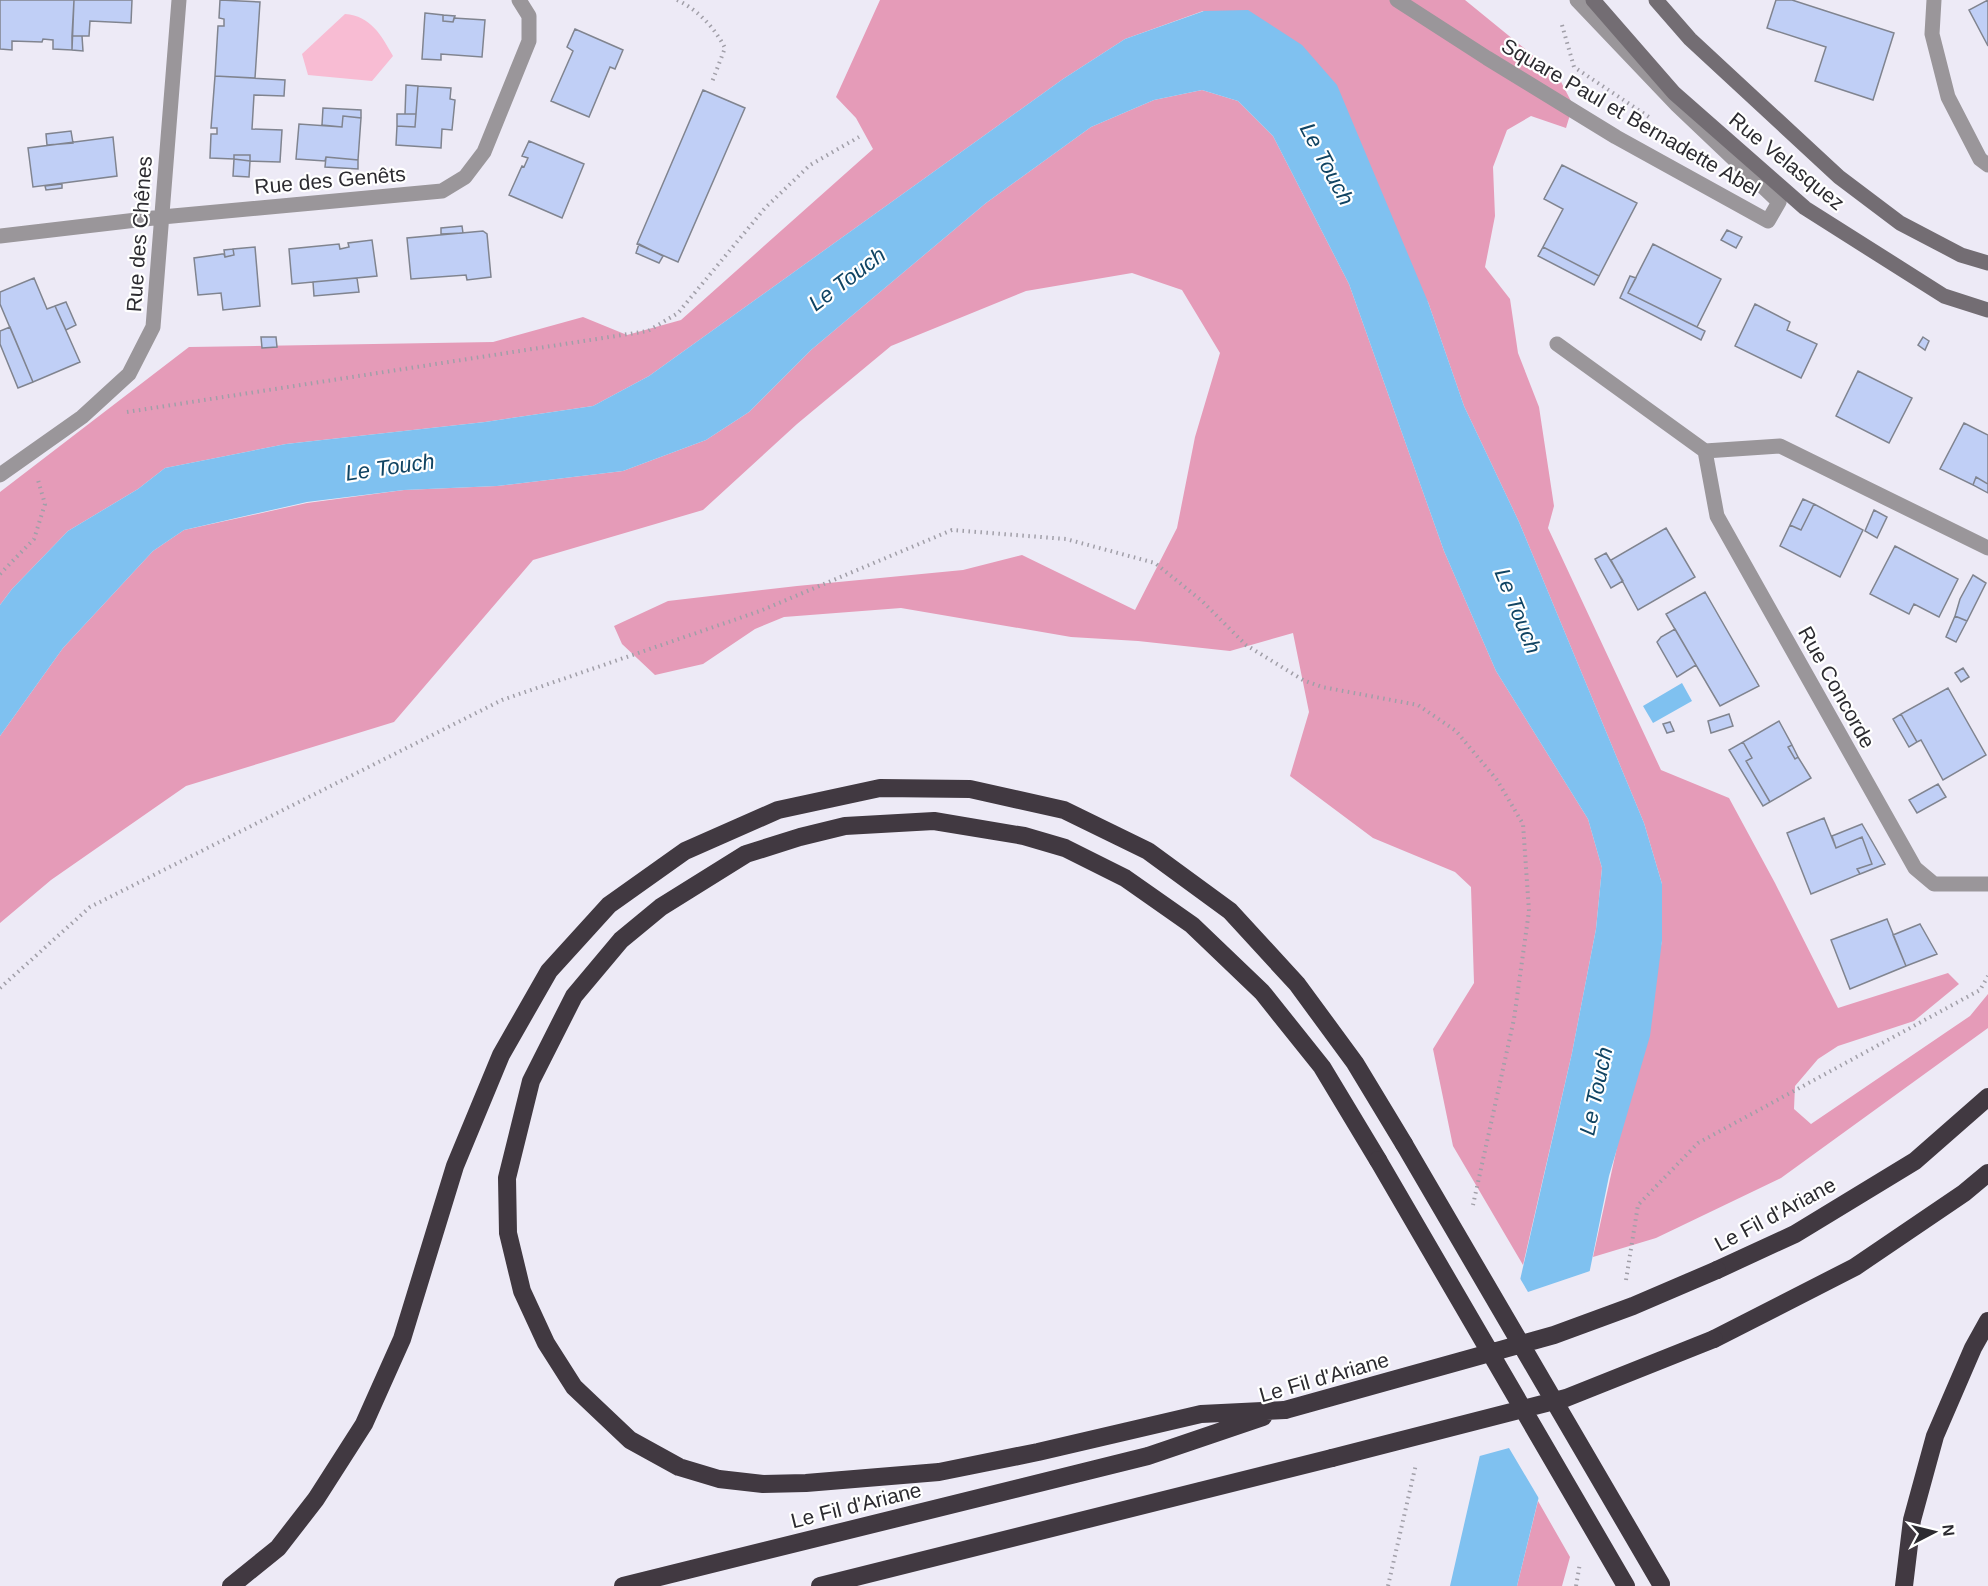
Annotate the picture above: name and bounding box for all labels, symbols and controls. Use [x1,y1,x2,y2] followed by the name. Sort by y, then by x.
[1498,33,1764,201] street label: Square Paul et Bernadette Abel
[1725,108,1849,214] street label: Rue Velasquez
[1295,119,1359,209] water label: Le Touch
[122,155,156,313] street label: Rue des Chênes
[253,162,407,198] street label: Rue des Genêts
[804,242,890,316] water label: Le Touch
[344,448,436,486] water label: Le Touch
[1490,565,1546,657] water label: Le Touch
[1794,622,1880,752] street label: Rue Concorde
[1574,1045,1618,1137] water label: Le Touch
[1711,1172,1839,1256] street label: Le Fil d'Ariane
[1257,1348,1391,1406] street label: Le Fil d'Ariane
[788,1478,924,1532] street label: Le Fil d'Ariane
[1904,1502,1964,1562] north arrow
[1939,1523,1958,1537] text: N

